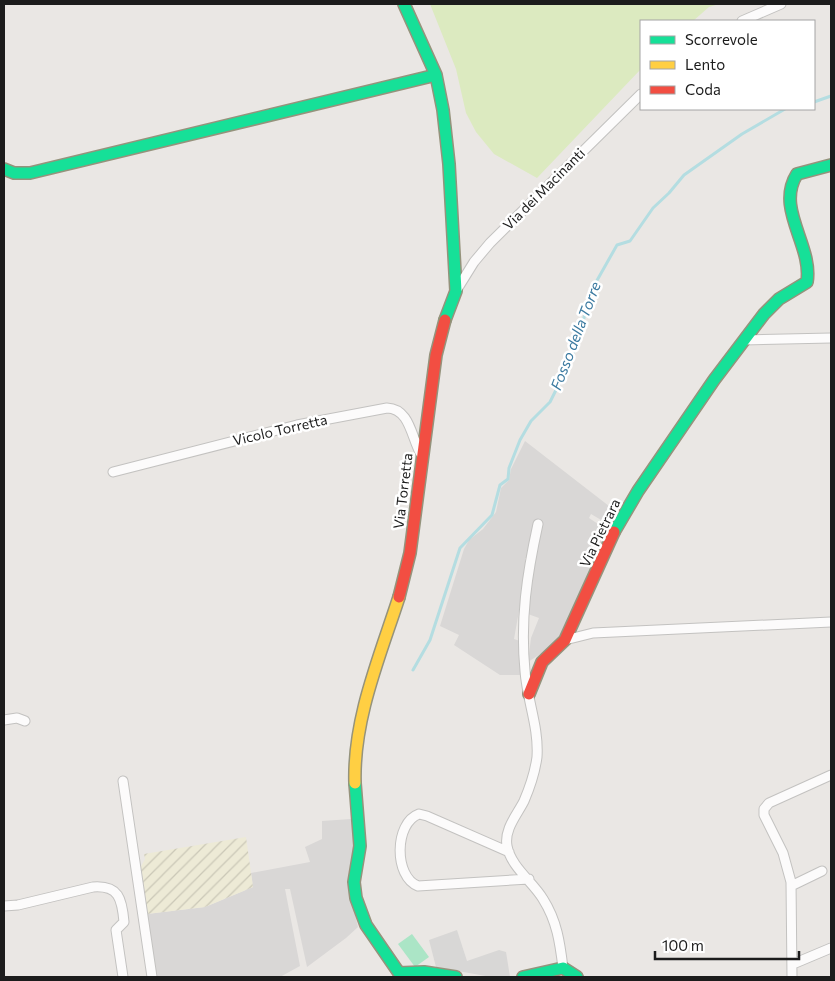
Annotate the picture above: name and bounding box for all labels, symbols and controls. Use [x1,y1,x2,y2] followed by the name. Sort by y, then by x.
[640,20,815,110] legend
[685,30,758,48] text: Scorrevole
[685,55,725,73] text: Lento
[685,80,721,98] text: Coda
[499,144,588,233] street label: Via dei Macinanti
[546,279,604,392] water label: Fosso della Torre
[231,410,329,449] street label: Vicolo Torretta
[389,452,416,530] street label: Via Torretta
[576,496,623,570] street label: Via Pietrara
[655,928,799,960] scale bar
[662,936,704,954] text: 100 m

